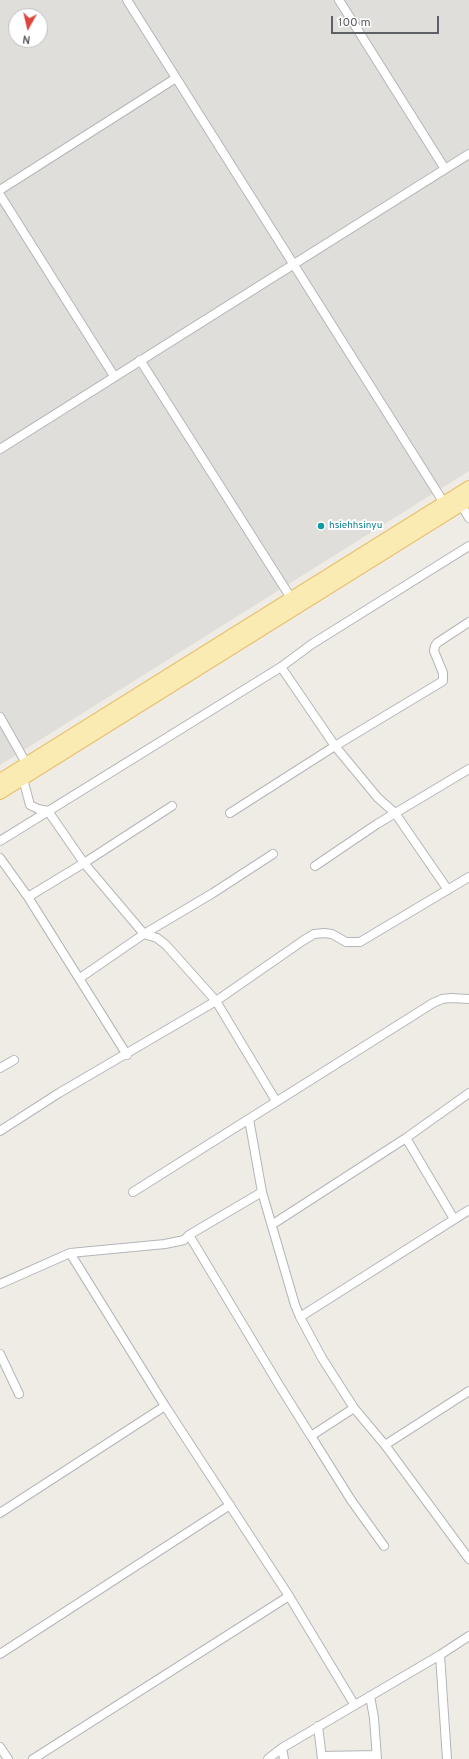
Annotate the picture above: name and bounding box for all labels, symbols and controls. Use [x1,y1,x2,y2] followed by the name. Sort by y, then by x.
[8,8,48,48] north arrow
[333,8,441,34] scale bar
[338,15,371,31] text: 100 m
[22,31,31,46] text: N
[329,520,382,532] place label: hsiehhsinyu
[316,521,326,531] marker: hsiehhsinyu

